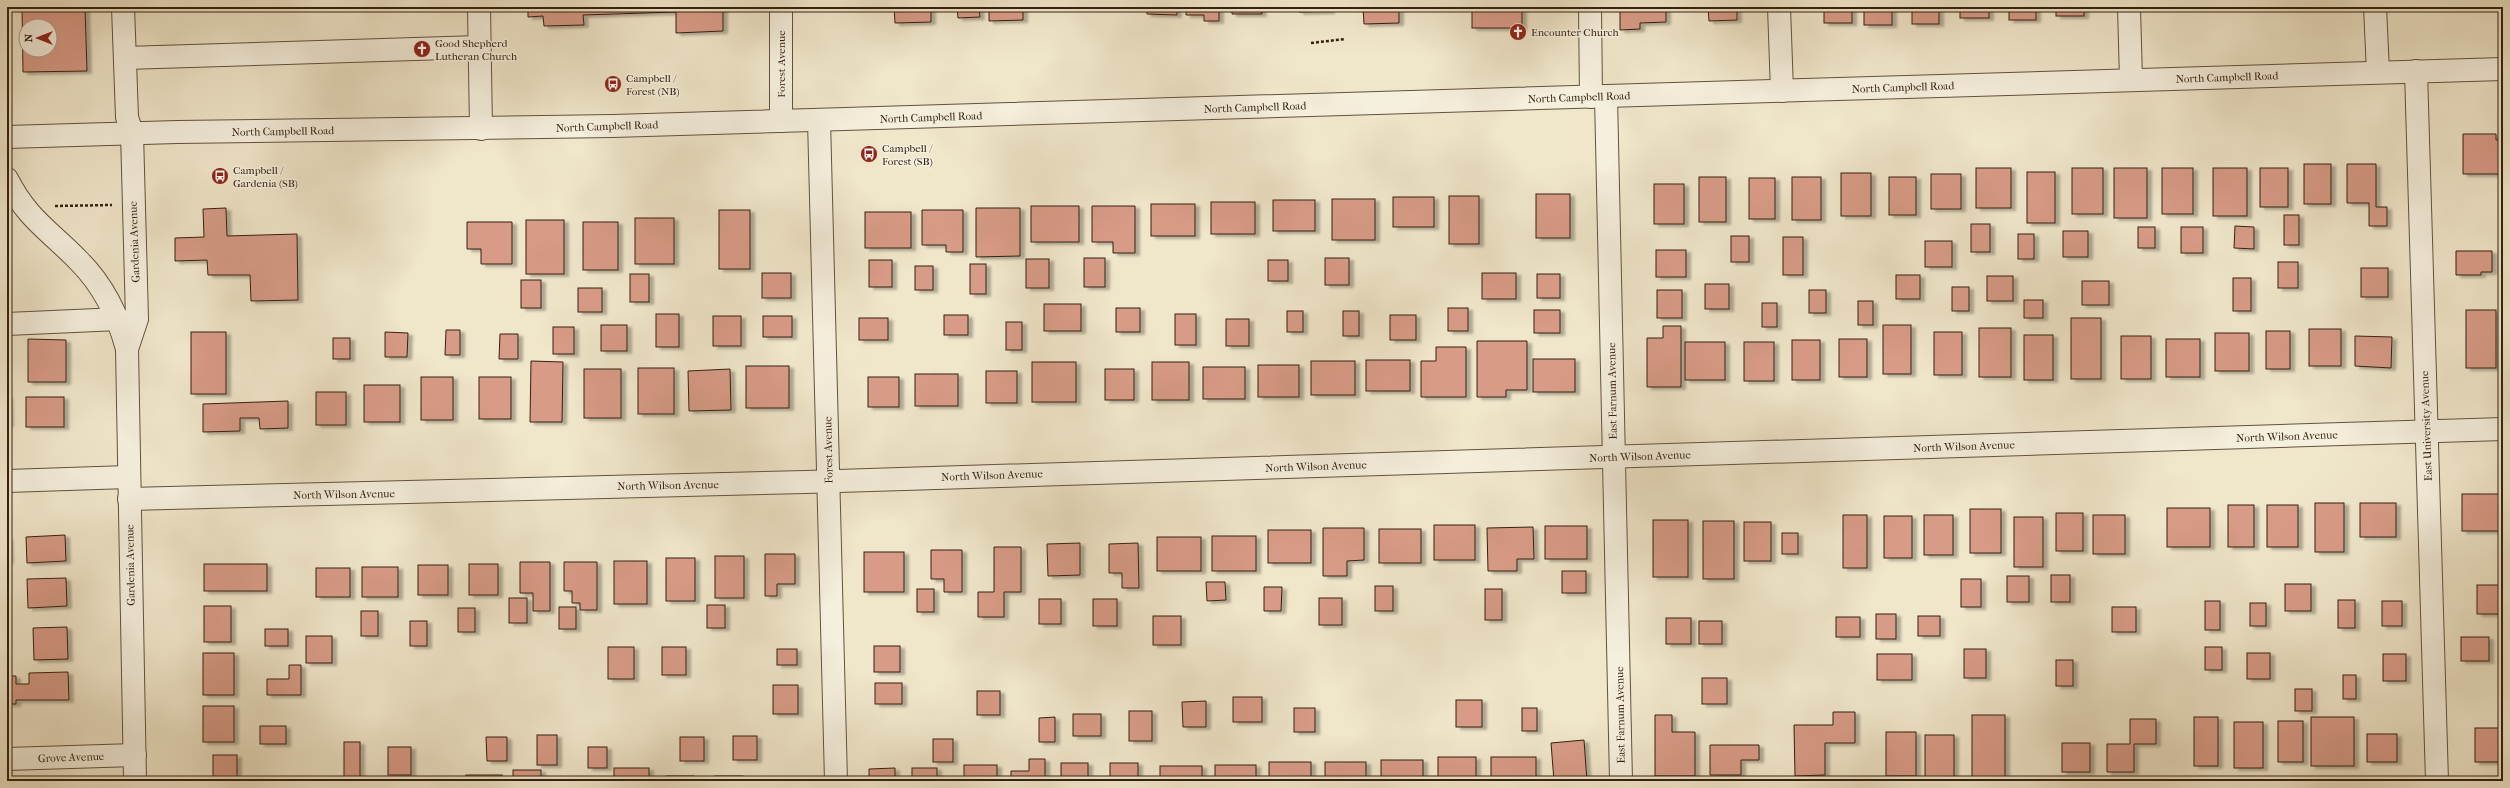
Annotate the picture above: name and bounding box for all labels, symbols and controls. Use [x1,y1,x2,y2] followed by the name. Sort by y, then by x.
[18,18,58,58] north arrow
[1508,22,1528,42] church icon: Encounter Church
[1531,26,1619,39] place label: Encounter Church
[775,30,788,98] street label: Forest Avenue
[22,33,35,42] text: N
[435,37,518,63] place label: Good Shepherd Lutheran Church
[412,39,432,59] church icon: Good Shepherd Lutheran Church
[2176,69,2279,86] street label: North Campbell Road
[626,72,679,98] place label: Campbell / Forest (NB)
[603,74,623,94] bus stop icon: Campbell / Forest (NB)
[1852,79,1955,96] street label: North Campbell Road
[1528,89,1631,106] street label: North Campbell Road
[1204,99,1307,116] street label: North Campbell Road
[880,109,983,126] street label: North Campbell Road
[556,118,659,135] street label: North Campbell Road
[232,124,335,139] street label: North Campbell Road
[882,142,933,168] place label: Campbell / Forest (SB)
[859,144,879,164] bus stop icon: Campbell / Forest (SB)
[233,164,298,190] place label: Campbell / Gardenia (SB)
[210,166,230,186] bus stop icon: Campbell / Gardenia (SB)
[127,201,142,283] street label: Gardenia Avenue
[1605,342,1620,440] street label: East Farnum Avenue
[2418,370,2435,481] street label: East University Avenue
[821,416,836,484] street label: Forest Avenue
[2236,428,2339,445] street label: North Wilson Avenue
[1913,438,2016,455] street label: North Wilson Avenue
[1589,448,1692,465] street label: North Wilson Avenue
[1265,458,1368,475] street label: North Wilson Avenue
[941,467,1044,484] street label: North Wilson Avenue
[617,478,720,493] street label: North Wilson Avenue
[293,487,396,502] street label: North Wilson Avenue
[123,524,138,606] street label: Gardenia Avenue
[1613,666,1628,764] street label: East Farnum Avenue
[38,750,105,765] street label: Grove Avenue

